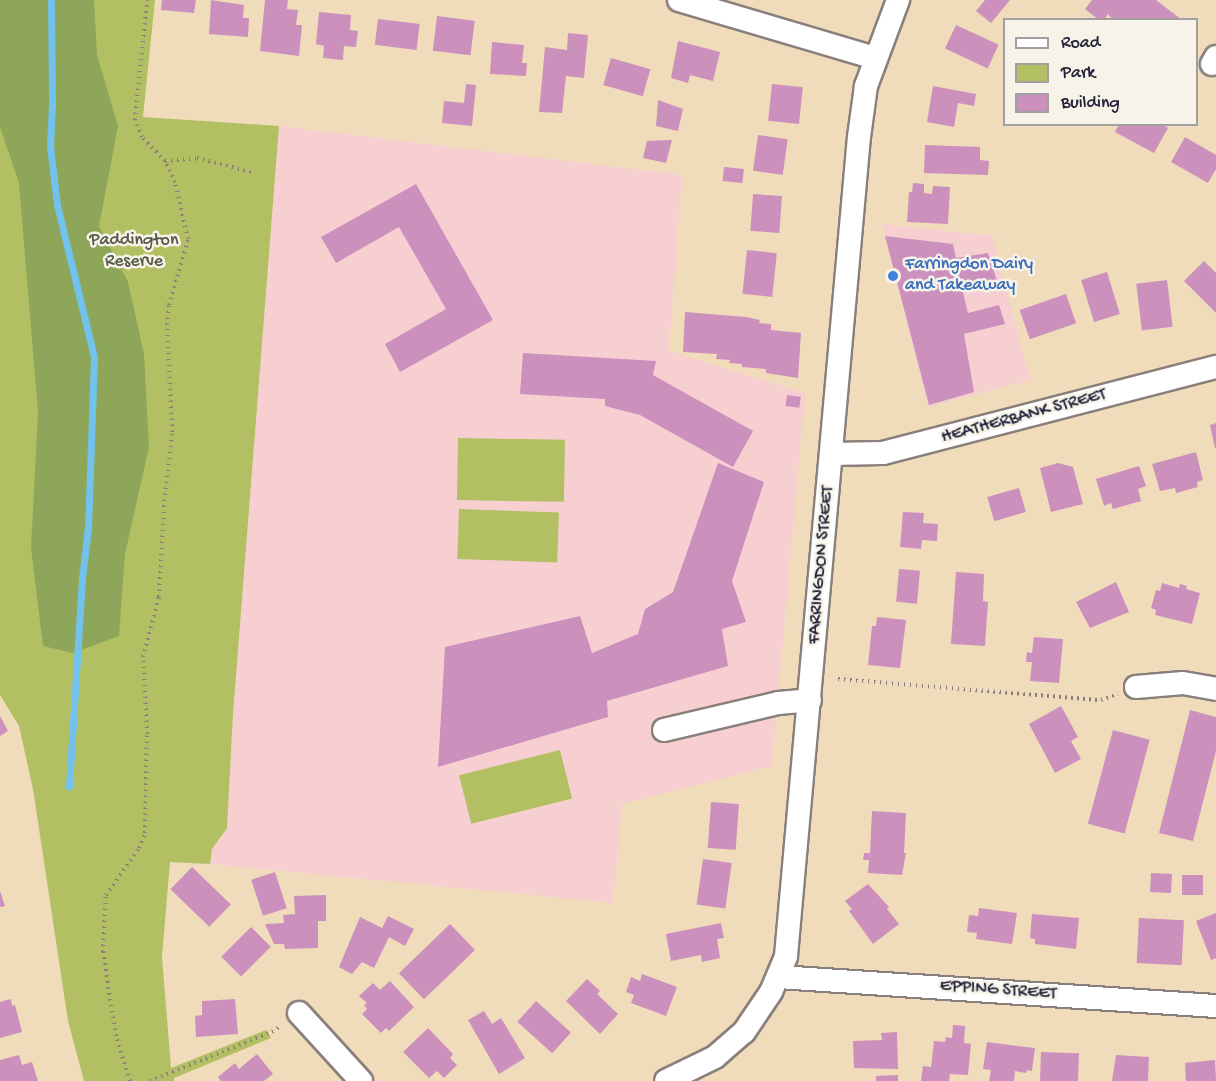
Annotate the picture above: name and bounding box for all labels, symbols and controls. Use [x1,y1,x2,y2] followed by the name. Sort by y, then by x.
[1003,18,1198,126] legend
[1061,33,1100,54] text: Road
[1061,63,1095,84] text: Park
[1061,93,1120,114] text: Building
[90,231,178,274] park label: Paddington Reserve
[905,255,1033,298] place label: Farringdon Dairy and Takeaway
[886,269,900,283] marker: Farringdon Dairy and Takeaway
[939,385,1109,449] street label: HEATHERBANK STREET
[804,485,840,645] street label: FARRINGDON STREET
[939,976,1057,1006] street label: EPPING STREET

